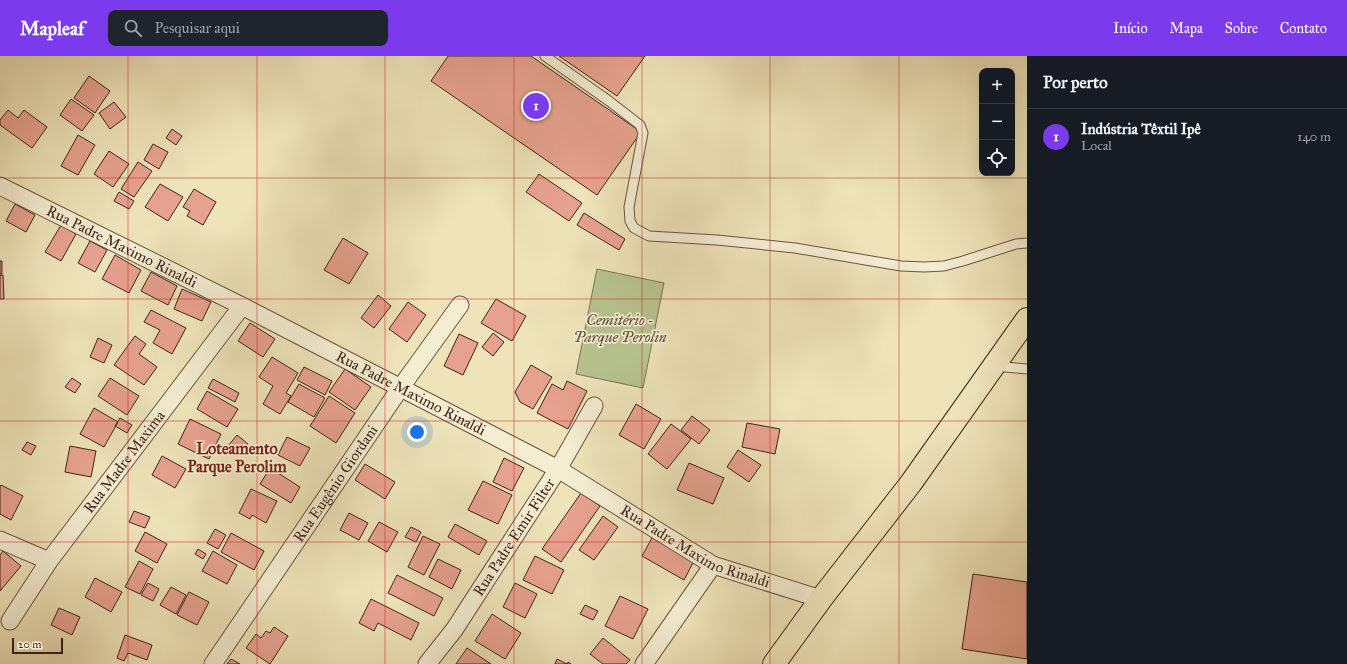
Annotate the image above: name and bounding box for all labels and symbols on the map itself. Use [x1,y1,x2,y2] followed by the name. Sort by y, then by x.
[523,91,549,121] pin: 1
[43,201,200,291] street label: Rua Padre Maximo Rinaldi
[573,311,667,346] park label: Cemitério - Parque Perolin
[333,347,489,439] street label: Rua Padre Maximo Rinaldi
[80,406,169,517] street label: Rua Madre Maxima
[289,422,381,546] street label: Rua Eugênio Giordani
[407,422,427,442] your location
[187,439,287,477] district label: Loteamento Parque Perolim
[469,475,559,599] street label: Rua Padre Emir Filter
[617,501,772,591] street label: Rua Padre Maximo Rinaldi
[12,636,63,655] scale bar

